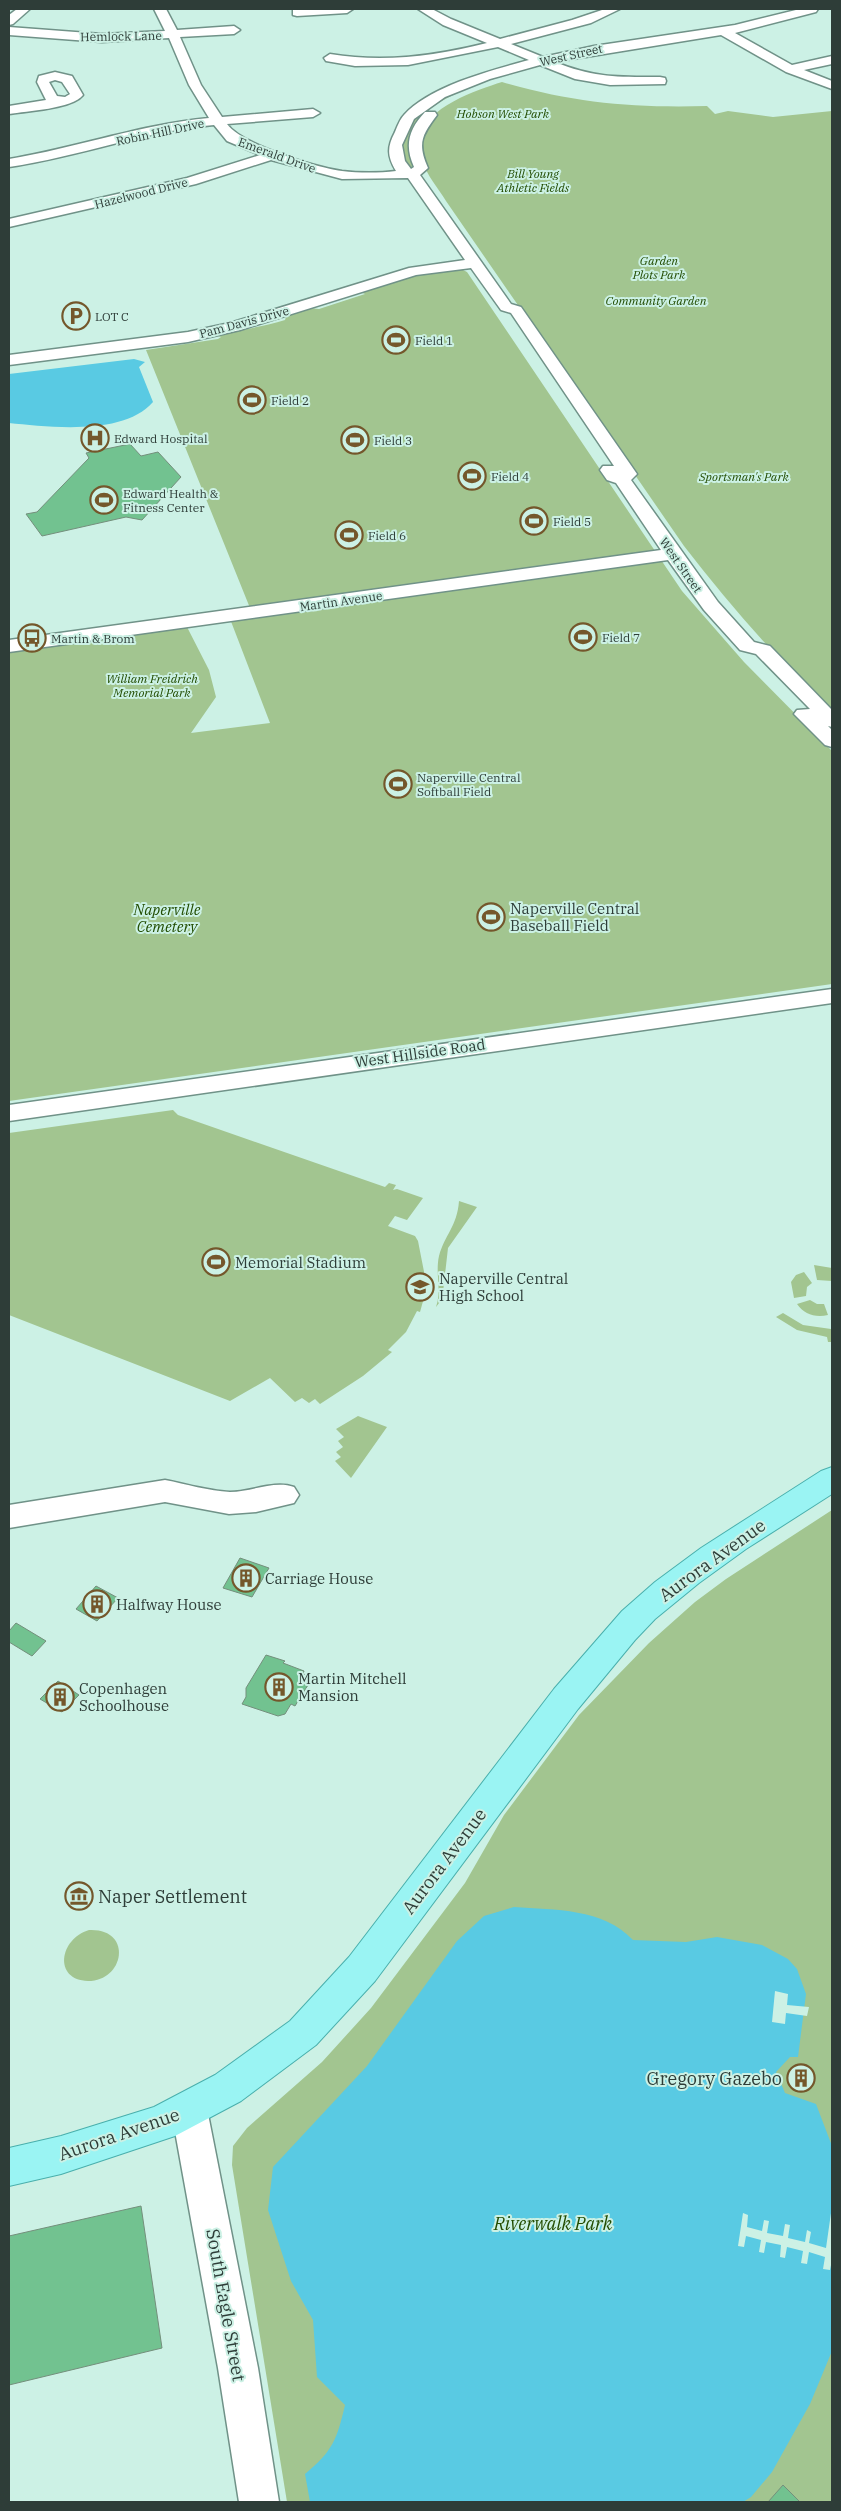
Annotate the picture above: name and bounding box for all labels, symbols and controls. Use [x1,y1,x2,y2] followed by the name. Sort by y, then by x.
[80,28,162,44] street label: Hemlock Lane
[538,40,604,70] street label: West Street
[456,106,550,121] park label: Hobson West Park
[115,115,205,149] street label: Robin Hill Drive
[236,134,318,176] street label: Emerald Drive
[496,166,570,195] park label: Bill Young Athletic Fields
[93,174,189,212] street label: Hazelwood Drive
[632,253,686,282] park label: Garden Plots Park
[606,293,707,308] park label: Community Garden
[61,301,91,331] parking icon: LOT C
[198,303,290,341] street label: Pam Davis Drive
[95,309,129,324] place label: LOT C
[381,325,411,355] sports icon: Field 1
[415,333,453,348] place label: Field 1
[237,385,267,415] sports icon: Field 2
[271,393,309,408] place label: Field 2
[80,423,110,453] hospital icon: Edward Hospital
[340,425,370,455] sports icon: Field 3
[114,431,208,446] place label: Edward Hospital
[374,433,412,448] place label: Field 3
[457,461,487,491] sports icon: Field 4
[491,469,529,484] place label: Field 4
[698,469,790,484] park label: Sportsman's Park
[89,485,119,515] sports icon: Edward Health & Fitness Center
[123,486,219,515] place label: Edward Health & Fitness Center
[519,506,549,536] sports icon: Field 5
[553,514,591,529] place label: Field 5
[334,520,364,550] sports icon: Field 6
[368,528,406,543] place label: Field 6
[656,534,706,596] street label: West Street
[299,588,383,614] street label: Martin Avenue
[568,622,598,652] sports icon: Field 7
[17,623,47,653] bus stop icon: Martin & Brom
[602,630,640,645] place label: Field 7
[51,631,135,646] place label: Martin & Brom
[106,671,198,700] park label: William Freidrich Memorial Park
[383,769,413,799] sports icon: Naperville Central Softball Field
[417,770,521,799] place label: Naperville Central Softball Field
[510,899,639,935] place label: Naperville Central Baseball Field
[133,900,201,936] park label: Naperville Cemetery
[476,902,506,932] sports icon: Naperville Central Baseball Field
[353,1034,487,1072] street label: West Hillside Road
[201,1247,231,1277] sports icon: Memorial Stadium
[235,1253,366,1272] place label: Memorial Stadium
[439,1269,568,1305] place label: Naperville Central High School
[405,1272,435,1302] school or university icon: Naperville Central High School
[654,1514,770,1606] street label: Aurora Avenue
[231,1563,261,1593] building icon: Carriage House
[265,1569,373,1588] place label: Carriage House
[82,1589,112,1619] building icon: Halfway House
[116,1595,222,1614] place label: Halfway House
[298,1669,406,1705] place label: Martin Mitchell Mansion
[264,1672,294,1702] building icon: Martin Mitchell Mansion
[79,1679,169,1715] place label: Copenhagen Schoolhouse
[45,1682,75,1712] building icon: Copenhagen Schoolhouse
[397,1804,491,1918] street label: Aurora Avenue
[64,1881,94,1911] museum icon: Naper Settlement
[98,1885,247,1908] place label: Naper Settlement
[786,2063,816,2093] building icon: Gregory Gazebo
[647,2067,782,2090] place label: Gregory Gazebo
[55,2103,183,2165] street label: Aurora Avenue
[493,2212,613,2235] park label: Riverwalk Park
[201,2227,251,2383] street label: South Eagle Street

